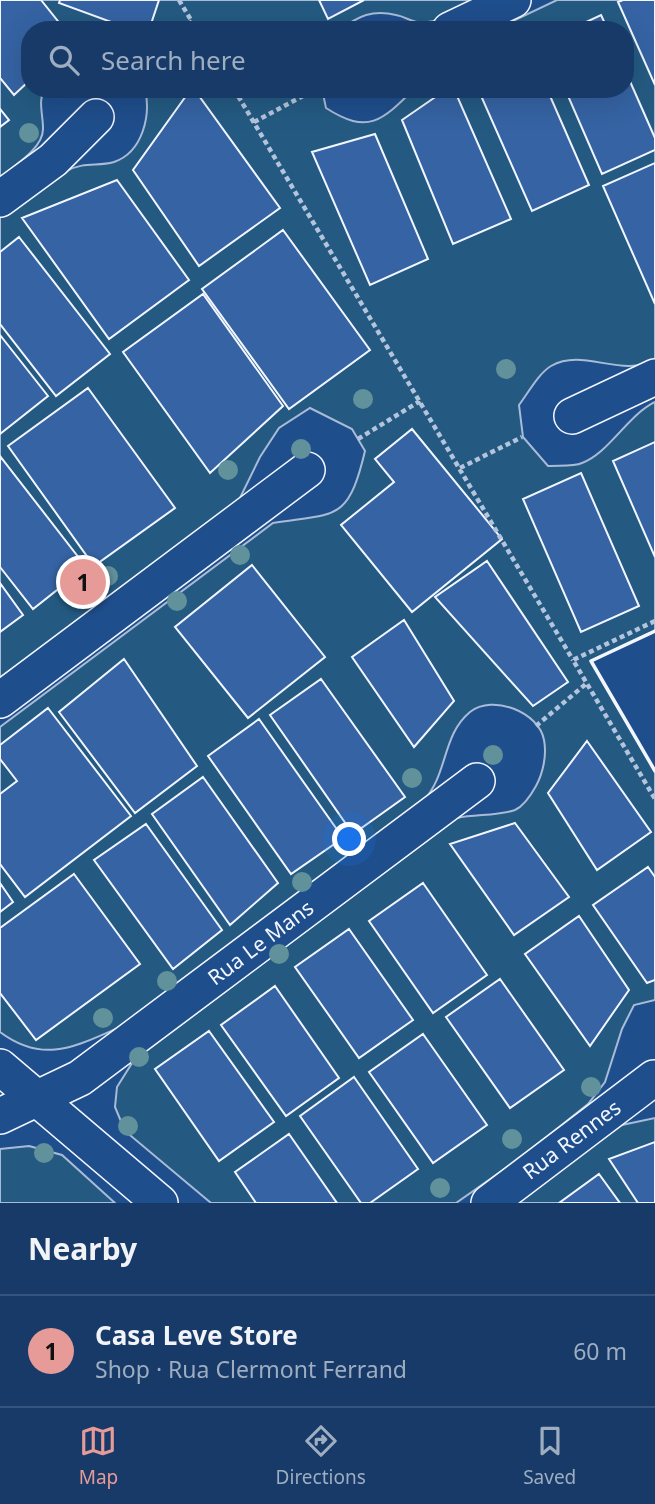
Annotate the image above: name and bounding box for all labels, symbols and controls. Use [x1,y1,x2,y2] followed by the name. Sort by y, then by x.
[21,21,634,98] search box
[45,41,83,79] icon: search
[101,42,246,78] text: Search here
[60,556,106,608] pin: 1
[332,822,366,856] your location
[202,893,319,991] street label: Rua Le Mans
[517,1093,626,1185] street label: Rua Rennes
[28,1228,137,1269] text: Nearby
[95,1317,298,1353] text: Casa Leve Store
[44,1335,58,1367] text: 1
[573,1335,627,1367] text: 60 m
[95,1353,407,1385] text: Shop · Rua Clermont Ferrand
[79,1422,118,1490] tab: Map
[276,1422,366,1490] tab: Directions
[523,1422,576,1490] tab: Saved

